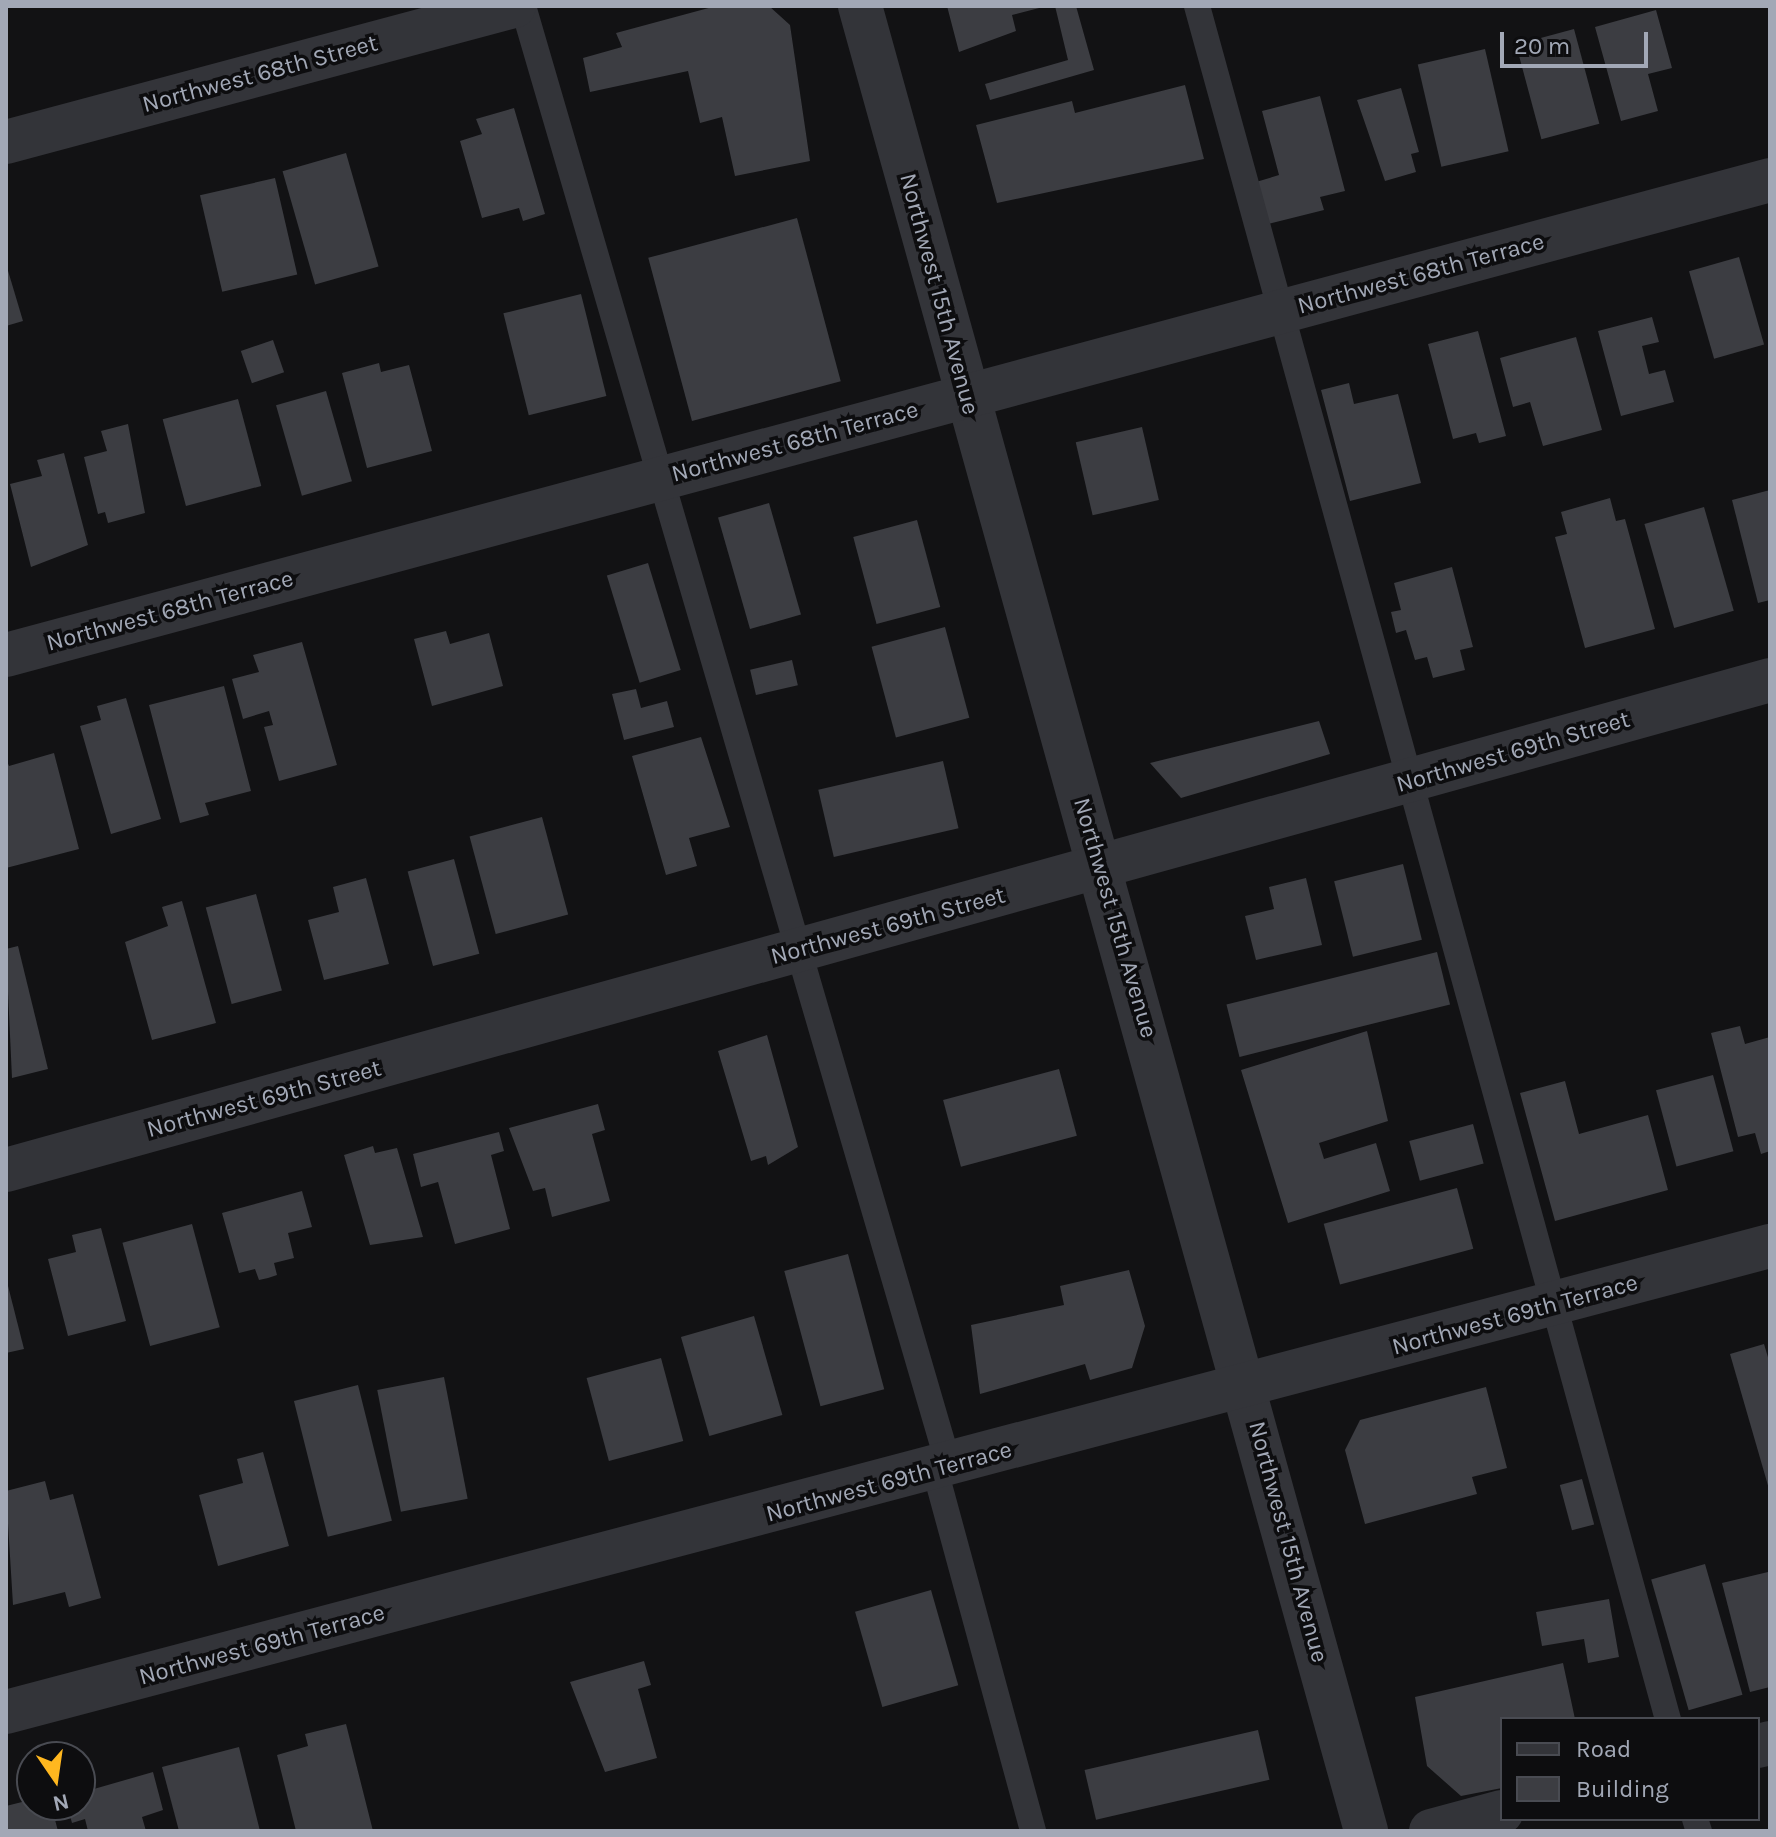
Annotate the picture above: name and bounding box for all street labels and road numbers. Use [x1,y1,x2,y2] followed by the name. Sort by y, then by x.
[139,29,381,119] street label: Northwest 68th Street
[893,170,985,418] street label: Northwest 15th Avenue
[1294,227,1548,321] street label: Northwest 68th Terrace
[668,395,922,489] street label: Northwest 68th Terrace
[43,564,297,658] street label: Northwest 68th Terrace
[1393,705,1633,799] street label: Northwest 69th Street
[1067,795,1163,1041] street label: Northwest 15th Avenue
[768,881,1008,971] street label: Northwest 69th Street
[144,1054,384,1144] street label: Northwest 69th Street
[1389,1268,1641,1362] street label: Northwest 69th Terrace
[1242,1418,1334,1666] street label: Northwest 15th Avenue
[763,1435,1015,1529] street label: Northwest 69th Terrace
[136,1598,388,1692] street label: Northwest 69th Terrace

